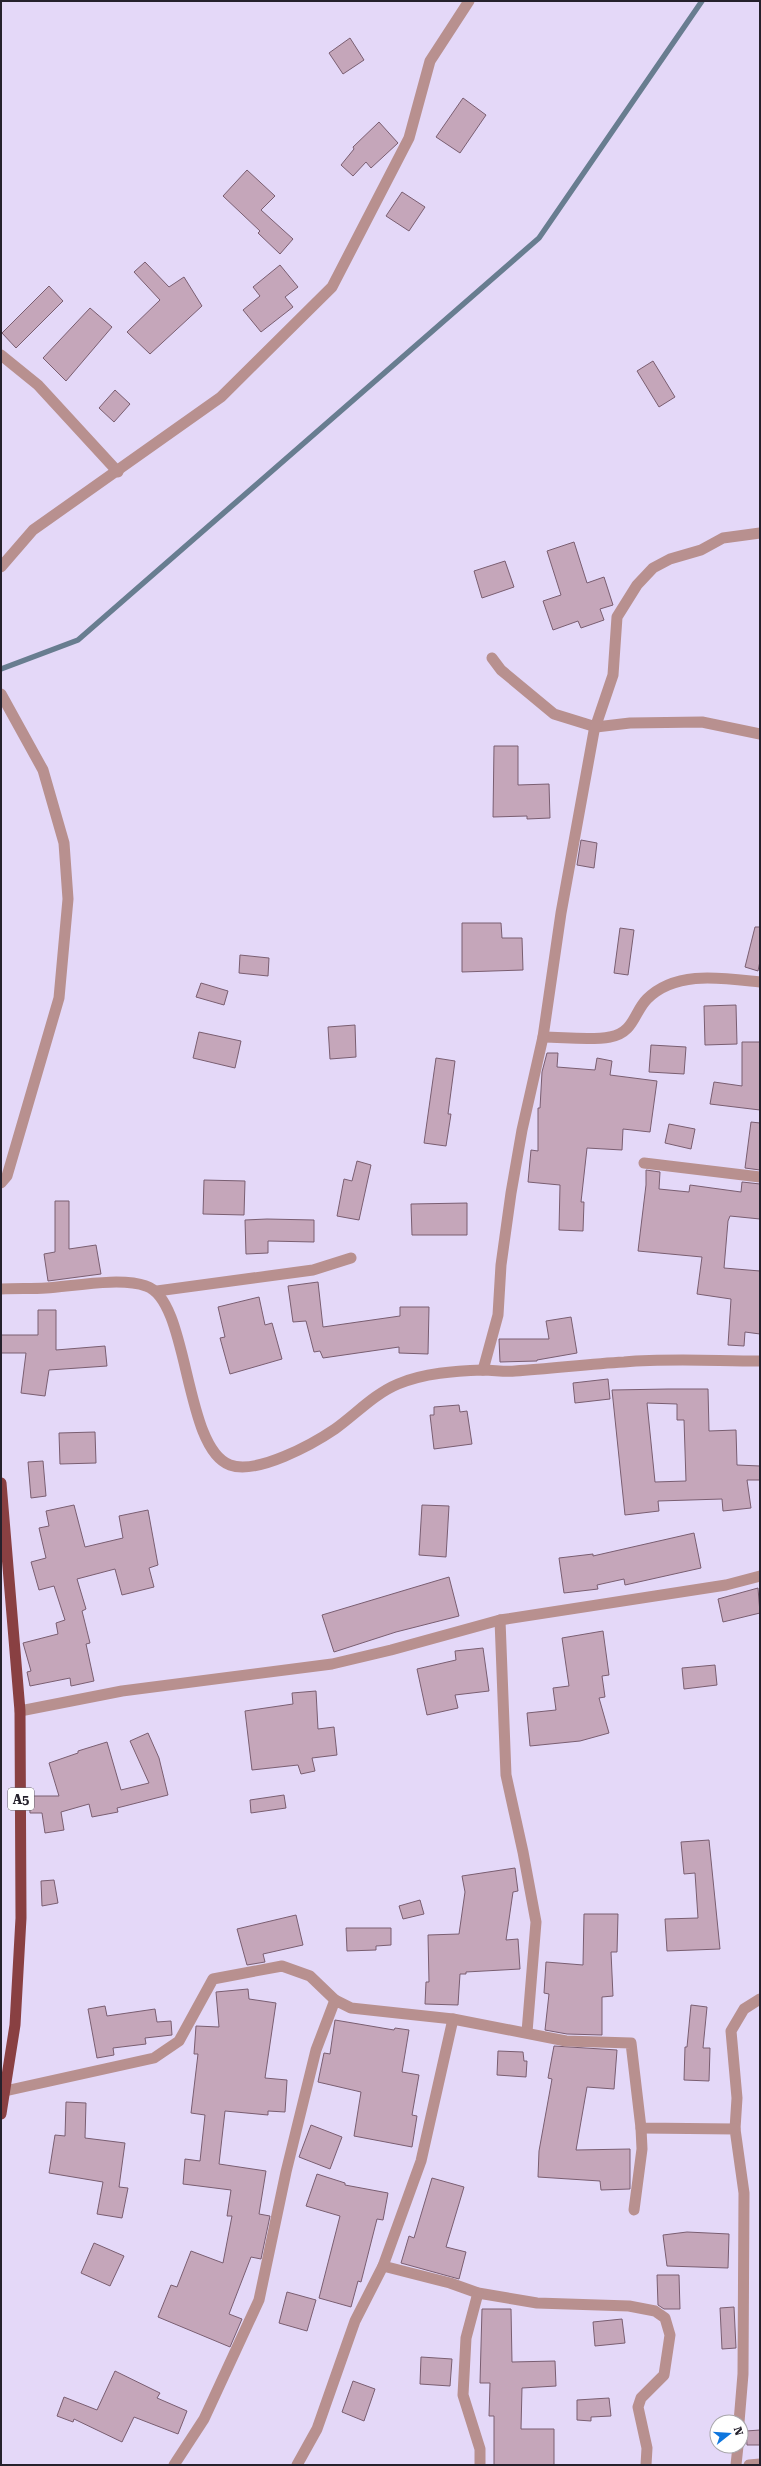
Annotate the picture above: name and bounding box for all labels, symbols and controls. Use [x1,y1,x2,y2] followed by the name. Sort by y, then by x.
[8,1788,34,1810] road number: A5
[709,2414,749,2454] north arrow
[731,2425,746,2438] text: N

